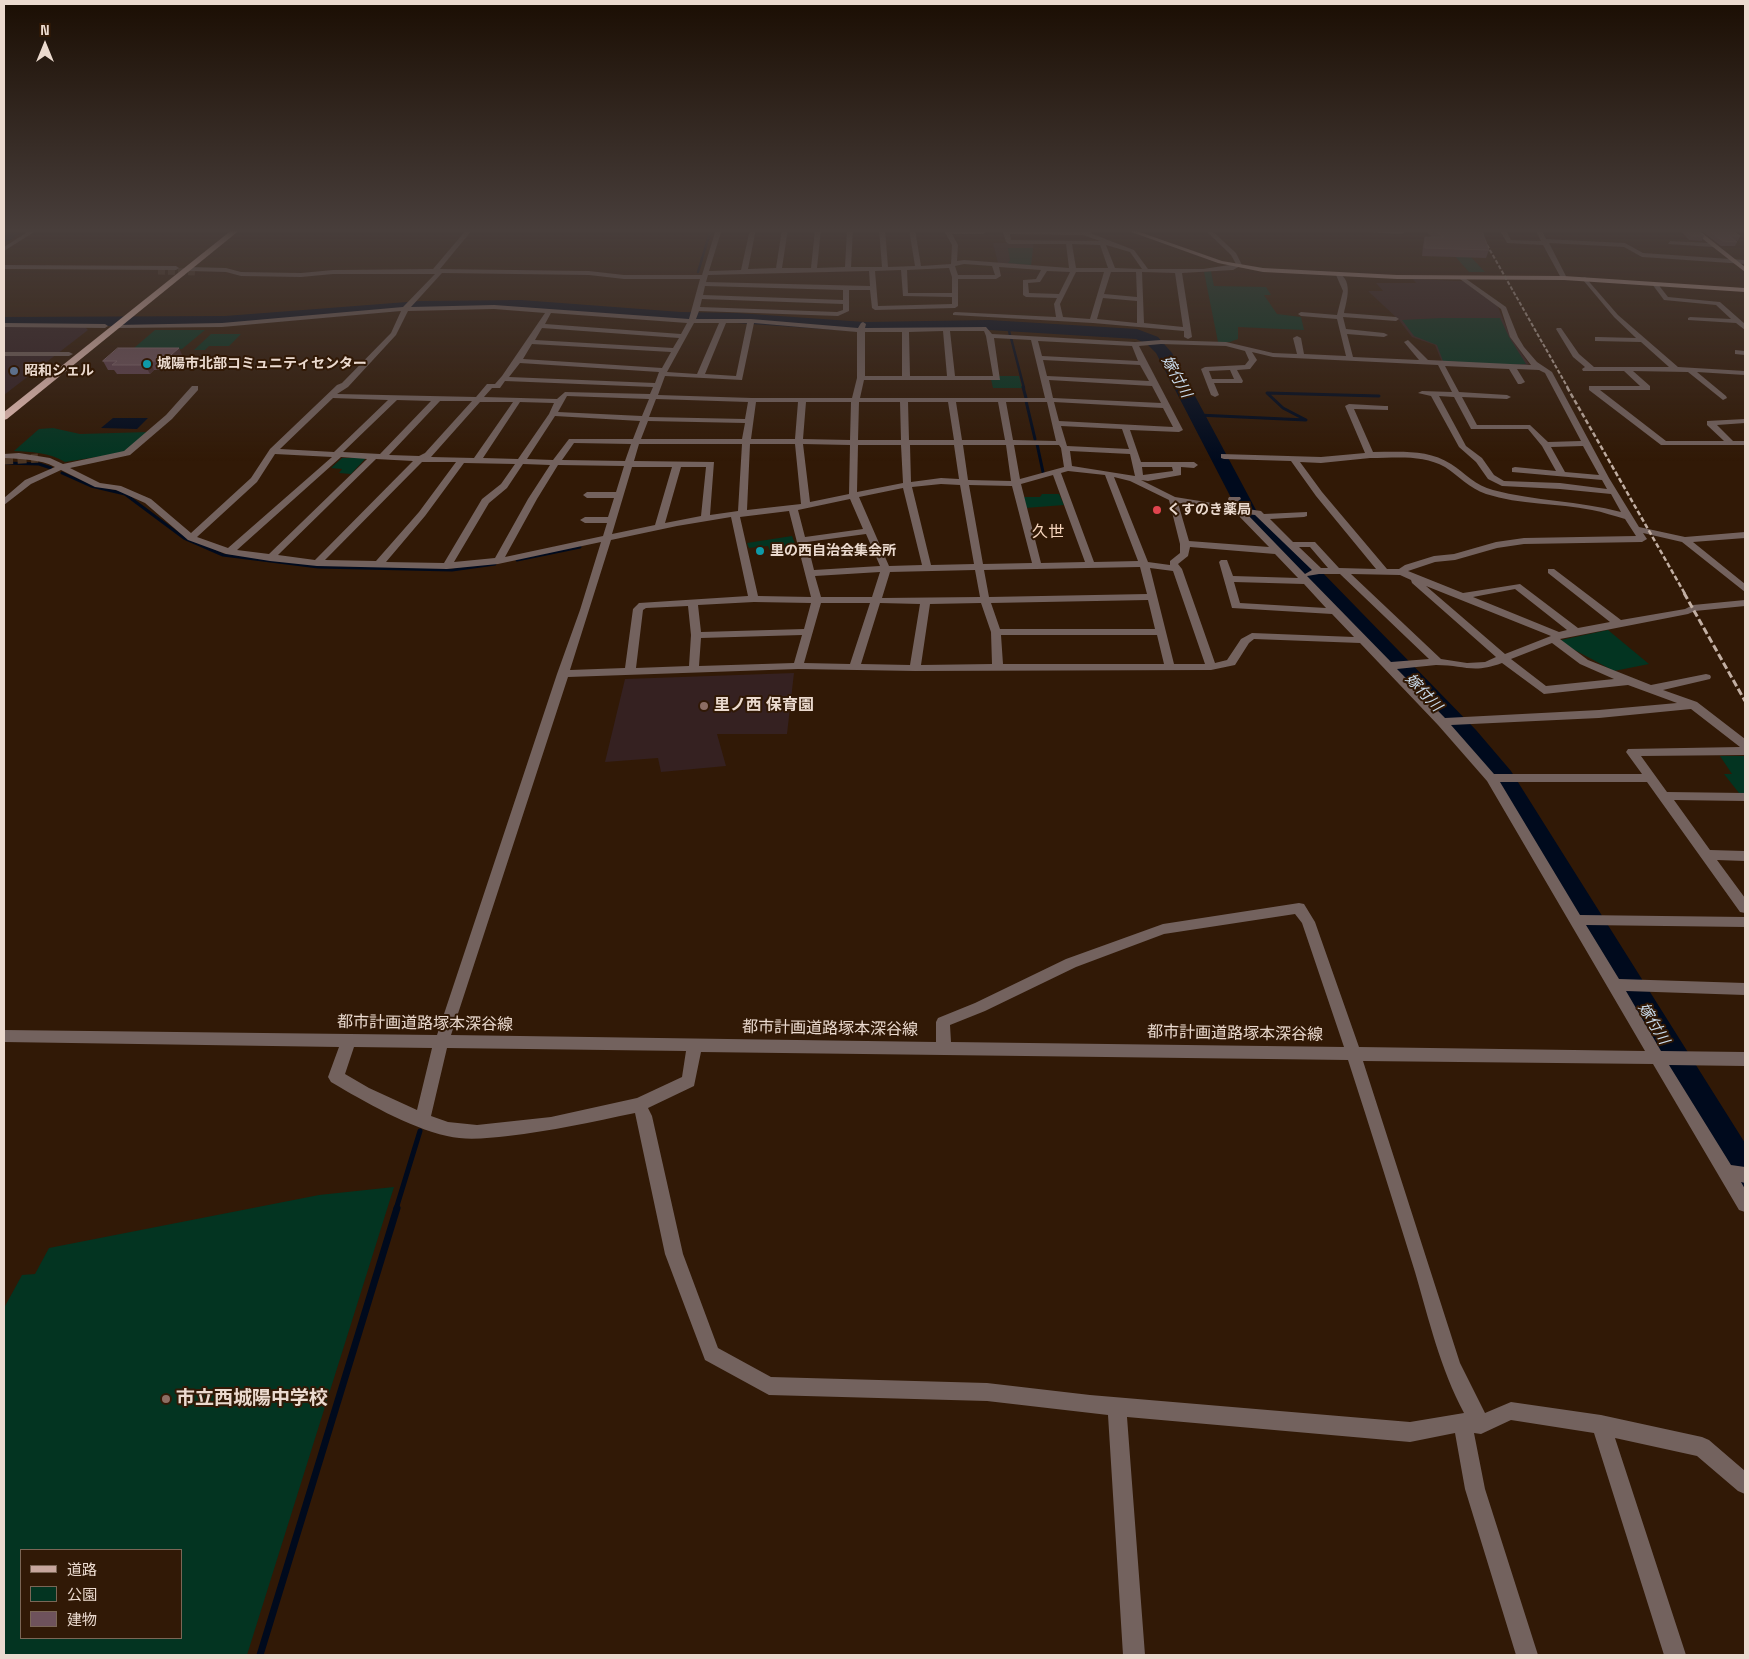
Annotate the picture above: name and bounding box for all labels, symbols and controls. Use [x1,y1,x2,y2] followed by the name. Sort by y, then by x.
[20,20,70,70] north arrow
[40,21,50,39] text: N
[1157,353,1195,401] water label: 嫁付川
[157,356,367,372] place label: 城陽市北部コミュニティセンター
[141,358,153,370] marker: 城陽市北部コミュニティセンター
[24,363,94,379] place label: 昭和シェル
[8,365,20,377] marker: 昭和シェル
[1167,502,1251,518] place label: くすのき薬局
[1151,504,1163,516] marker: くすのき薬局
[1032,523,1064,543] district label: 久世
[770,543,896,559] place label: 里の西自治会集会所
[754,545,766,557] marker: 里の西自治会集会所
[1401,670,1445,716] water label: 嫁付川
[714,696,814,716] place label: 里ノ西 保育園
[698,700,710,712] marker: 里ノ西 保育園
[1634,1000,1672,1048] water label: 嫁付川
[337,1013,513,1035] street label: 都市計画道路塚本深谷線
[742,1018,918,1040] street label: 都市計画道路塚本深谷線
[1147,1023,1323,1045] street label: 都市計画道路塚本深谷線
[176,1388,328,1410] place label: 市立西城陽中学校
[160,1393,172,1405] marker: 市立西城陽中学校
[20,1549,182,1639] legend
[67,1560,97,1579] text: 道路
[67,1585,97,1604] text: 公園
[67,1610,97,1629] text: 建物

